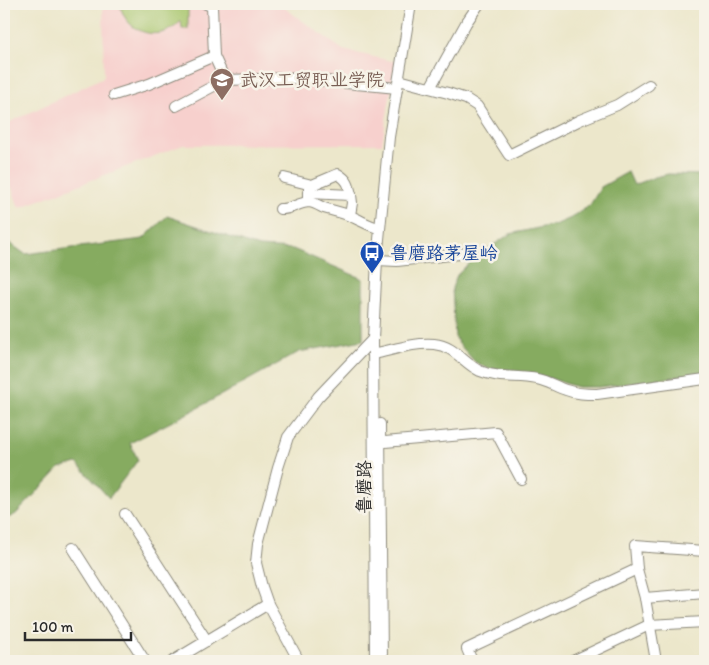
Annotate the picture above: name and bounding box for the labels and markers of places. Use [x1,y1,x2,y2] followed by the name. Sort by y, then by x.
[209,67,235,101] school or university icon: 武汉工贸职业学院
[240,69,384,91] place label: 武汉工贸职业学院
[359,240,385,274] bus stop icon: 鲁磨路茅屋岭
[390,242,498,264] place label: 鲁磨路茅屋岭

